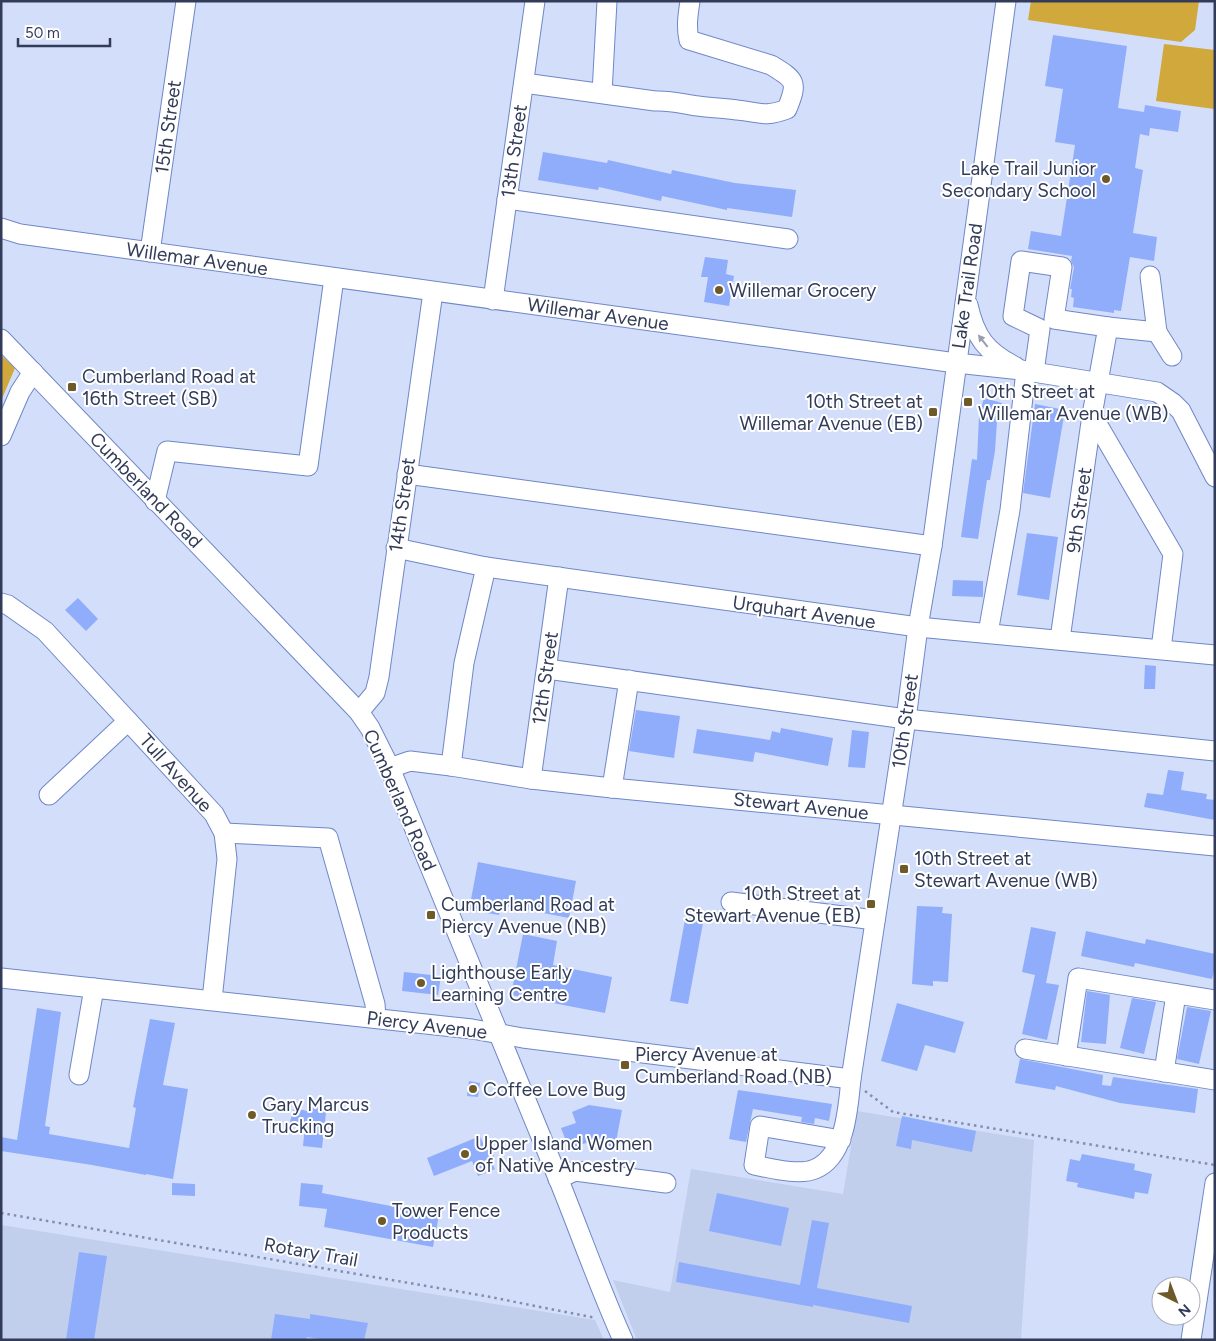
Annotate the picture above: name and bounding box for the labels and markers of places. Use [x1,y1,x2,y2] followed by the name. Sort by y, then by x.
[941,157,1097,202] place label: Lake Trail Junior Secondary School
[1100,173,1112,185] marker: Lake Trail Junior Secondary School
[729,279,876,302] place label: Willemar Grocery
[713,284,725,296] marker: Willemar Grocery
[82,365,256,410] place label: Cumberland Road at 16th Street (SB)
[978,380,1169,425] place label: 10th Street at Willemar Avenue (WB)
[66,381,78,393] marker: Cumberland Road at 16th Street (SB)
[739,390,923,435] place label: 10th Street at Willemar Avenue (EB)
[962,396,974,408] marker: 10th Street at Willemar Avenue (WB)
[927,406,939,418] marker: 10th Street at Willemar Avenue (EB)
[914,847,1098,892] place label: 10th Street at Stewart Avenue (WB)
[898,863,910,875] marker: 10th Street at Stewart Avenue (WB)
[684,882,861,927] place label: 10th Street at Stewart Avenue (EB)
[441,893,615,938] place label: Cumberland Road at Piercy Avenue (NB)
[865,898,877,910] marker: 10th Street at Stewart Avenue (EB)
[425,909,437,921] marker: Cumberland Road at Piercy Avenue (NB)
[431,961,572,1006] place label: Lighthouse Early Learning Centre
[415,977,427,989] marker: Lighthouse Early Learning Centre
[635,1043,832,1088] place label: Piercy Avenue at Cumberland Road (NB)
[619,1059,631,1071] marker: Piercy Avenue at Cumberland Road (NB)
[483,1078,626,1101] place label: Coffee Love Bug
[467,1083,479,1095] marker: Coffee Love Bug
[262,1093,369,1138] place label: Gary Marcus Trucking
[246,1109,258,1121] marker: Gary Marcus Trucking
[475,1132,652,1177] place label: Upper Island Women of Native Ancestry
[459,1148,471,1160] marker: Upper Island Women of Native Ancestry
[392,1199,500,1244] place label: Tower Fence Products
[376,1215,388,1227] marker: Tower Fence Products

